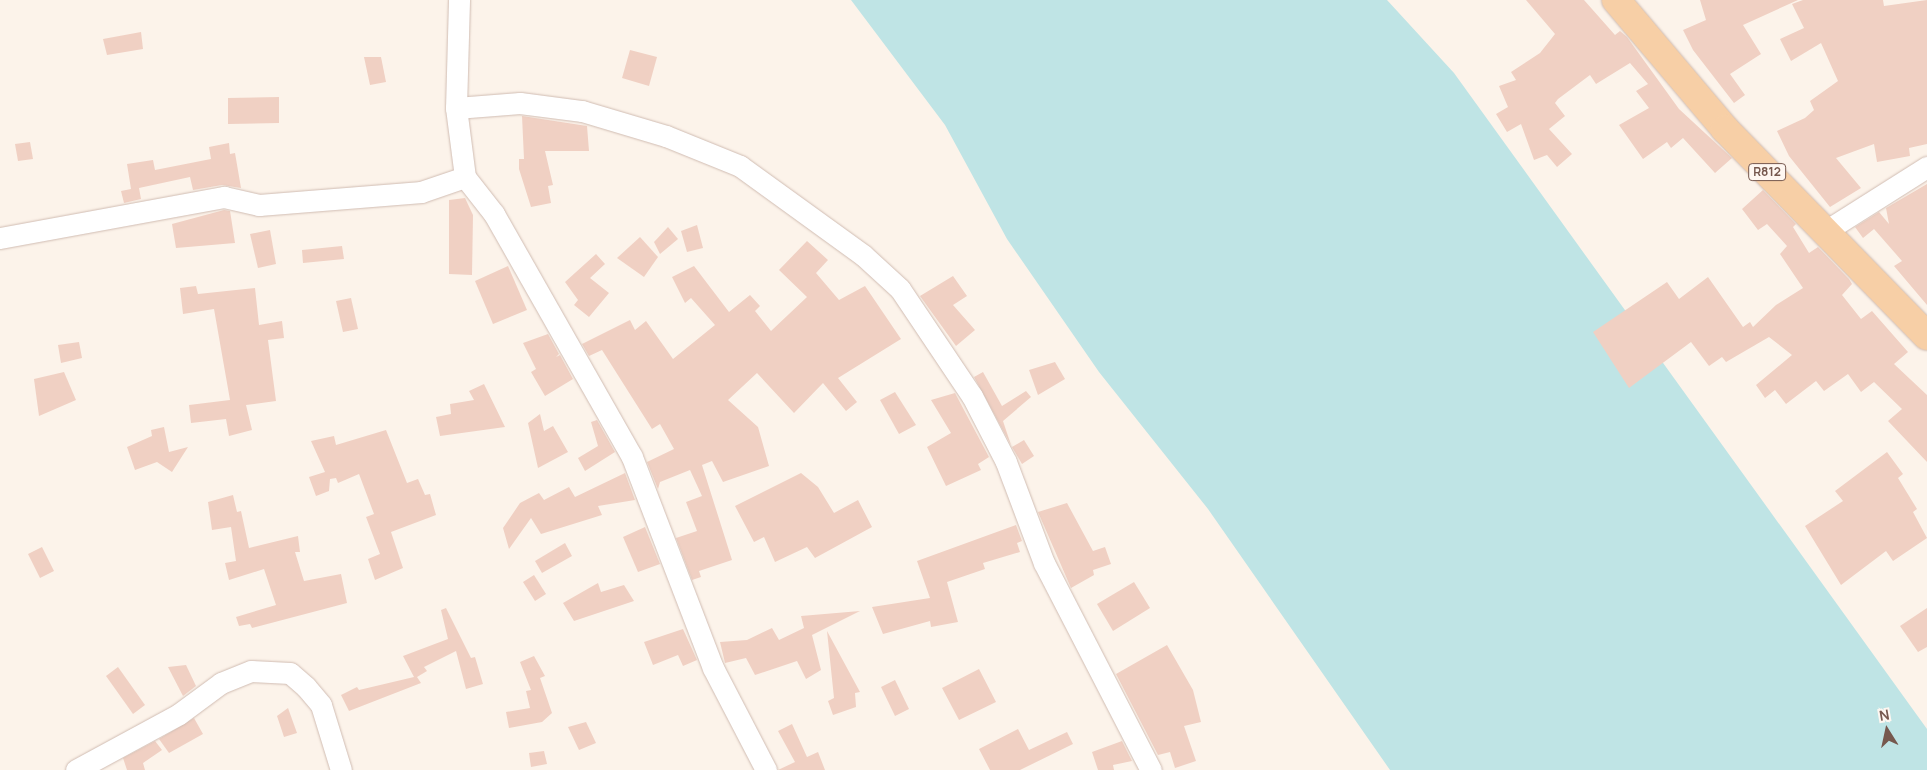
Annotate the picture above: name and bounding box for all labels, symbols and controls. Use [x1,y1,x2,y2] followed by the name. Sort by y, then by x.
[1747,162,1787,182] road number: R812
[1862,705,1912,755] north arrow
[1878,705,1891,725] text: N

